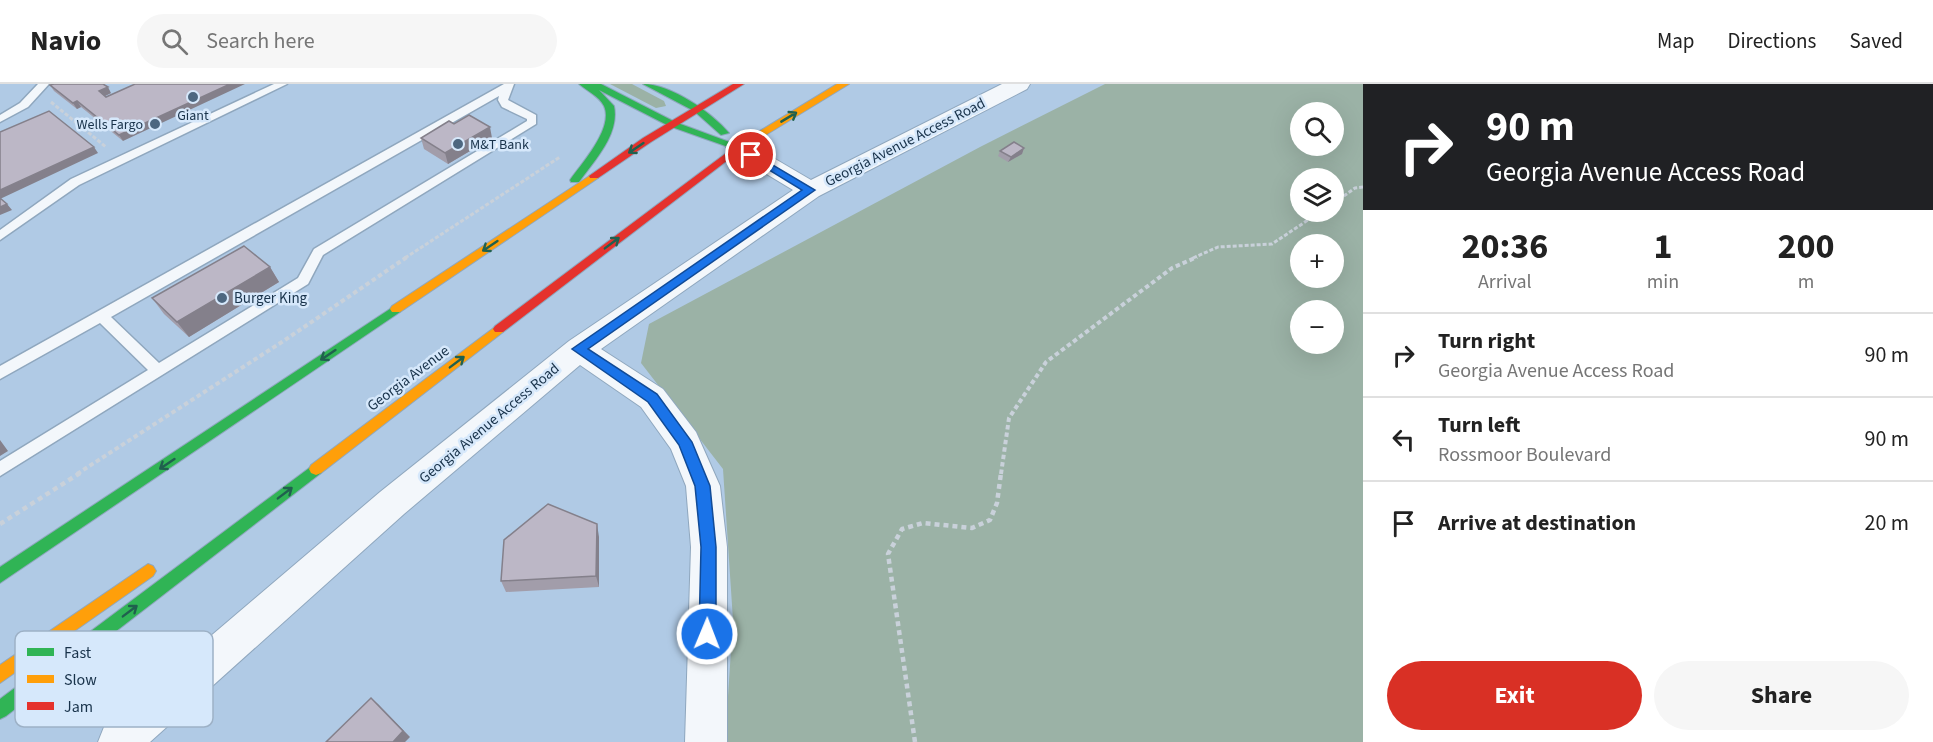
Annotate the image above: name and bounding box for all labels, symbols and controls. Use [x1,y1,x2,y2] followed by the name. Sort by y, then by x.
[137,14,557,68] search box
[30,21,101,61] text: Navio
[158,25,191,58] icon: search
[206,25,315,57] text: Search here
[1657,26,1695,56] text: Map
[1728,26,1816,56] text: Directions
[1849,26,1903,56] text: Saved
[186,90,200,104] marker: Giant
[821,93,989,192] street label: Georgia Avenue Access Road
[1486,97,1575,157] text: 90 m
[1290,102,1344,354] map controls
[1290,102,1344,156] button: search
[177,106,209,126] place label: Giant
[1387,108,1465,186] icon: right
[780,110,797,122] one-way arrow
[77,115,143,135] place label: Wells Fargo
[148,117,162,131] marker: Wells Fargo
[725,129,776,180] pin
[470,135,529,155] place label: M&T Bank
[451,137,465,151] marker: M&T Bank
[734,138,767,171] icon: arrive
[628,142,645,154] one-way arrow
[1486,153,1805,192] text: Georgia Avenue Access Road
[1290,168,1344,222] button: layers
[1461,221,1548,272] text: 20:36
[1653,221,1672,272] text: 1
[1778,221,1835,272] text: 200
[1290,234,1344,288] button: +
[603,237,619,250] one-way arrow
[482,240,499,252] one-way arrow
[1478,268,1532,296] text: Arrival
[1647,268,1679,296] text: min
[1798,268,1814,296] text: m
[234,288,308,309] place label: Burger King
[215,291,229,305] marker: Burger King
[1290,300,1344,354] button: −
[1438,325,1535,357] text: Turn right
[1387,339,1420,372] icon: right
[1864,339,1909,371] text: 90 m
[363,341,454,416] street label: Georgia Avenue
[321,349,337,361] one-way arrow
[448,355,464,368] one-way arrow
[1438,357,1674,385] text: Georgia Avenue Access Road
[415,358,564,488] street label: Georgia Avenue Access Road
[1438,409,1520,441] text: Turn left
[1387,423,1420,456] icon: left
[1864,423,1909,455] text: 90 m
[1438,441,1611,469] text: Rossmoor Boulevard
[159,458,175,470] one-way arrow
[277,486,293,499] one-way arrow
[1387,507,1420,540] icon: arrive
[1438,507,1636,539] text: Arrive at destination
[1864,507,1909,539] text: 20 m
[675,602,739,666] position arrow
[122,605,138,618] one-way arrow
[15,631,213,727] legend
[64,642,92,664] text: Fast
[1387,661,1642,730] button: Exit
[1654,661,1909,730] button: Share
[64,669,97,691] text: Slow
[64,696,93,718] text: Jam

